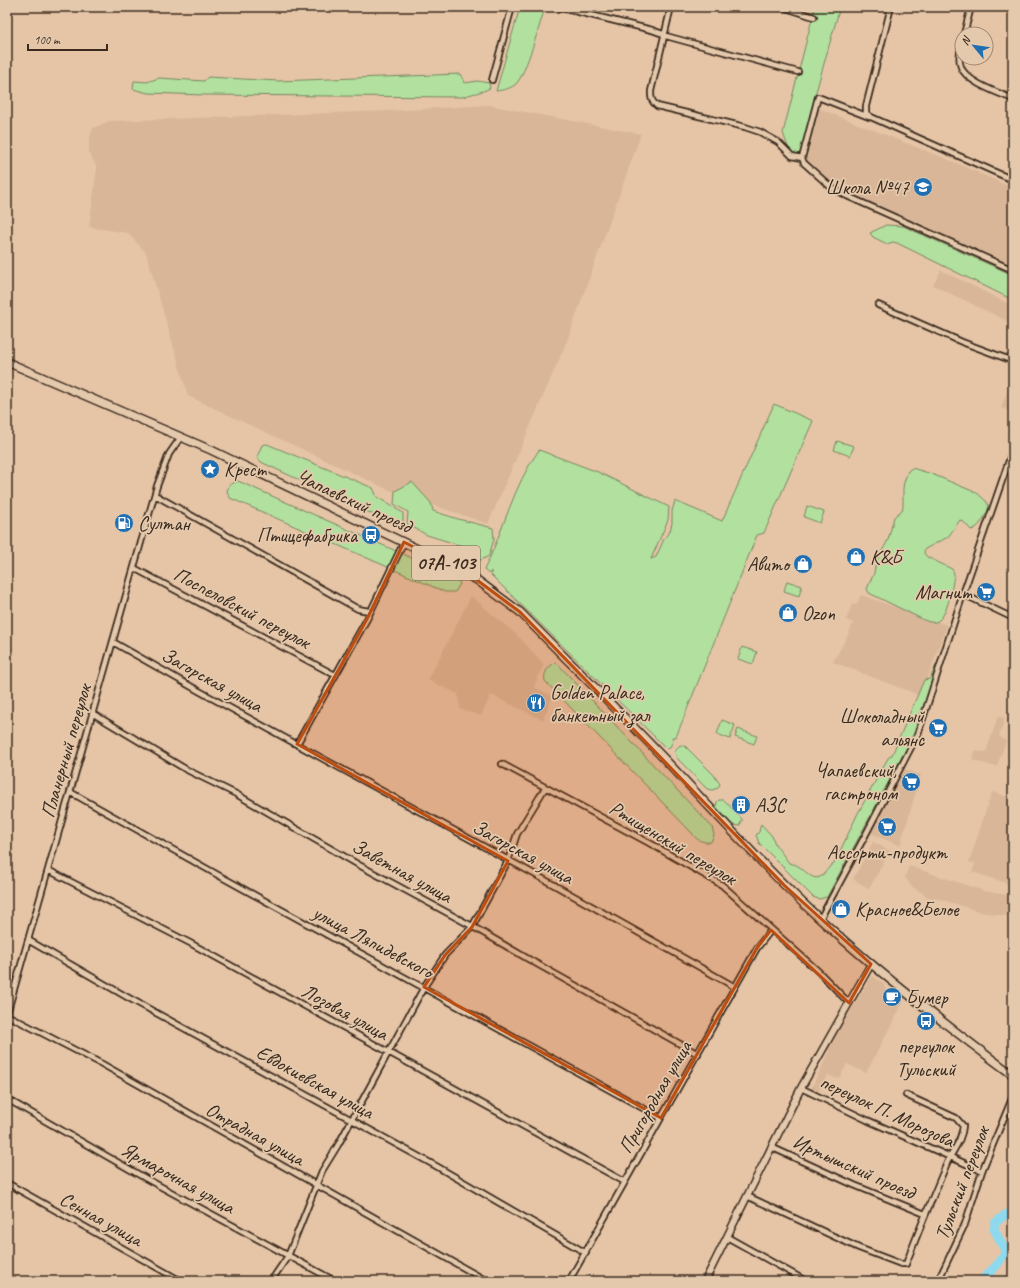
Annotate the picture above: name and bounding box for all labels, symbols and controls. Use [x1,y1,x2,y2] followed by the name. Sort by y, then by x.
[28,26,107,52] scale bar
[954,26,994,66] north arrow
[34,32,61,48] text: 100 m
[957,33,974,48] text: N
[826,175,910,200] place label: Школа №47
[912,176,934,198] school or university icon: Школа №47
[224,457,267,482] place label: Крест
[199,458,221,480] place icon: Крест
[292,463,417,539] street label: Чапаевский проезд
[138,511,192,536] place label: Султан
[113,512,135,534] fuel station icon: Султан
[257,523,359,548] place label: Птицефабрика
[360,524,382,546] bus stop icon: Птицефабрика
[870,545,904,570] place label: К&Б
[412,546,480,580] road number: 07А-103
[845,546,867,568] shop icon: К&Б
[747,552,791,577] place label: Авито
[792,553,814,575] shop icon: Авито
[169,562,316,655] street label: Поспеловский переулок
[915,580,973,605] place label: Магнит
[975,581,997,603] supermarket icon: Магнит
[802,601,836,626] place label: Ozon
[777,602,799,624] shop icon: Ozon
[157,642,268,719] street label: Загорская улица
[35,680,97,820] street label: Планерный переулок
[550,680,651,729] place label: Golden Palace, банкетный зал
[525,692,547,714] restaurant icon: Golden Palace, банкетный зал
[840,704,926,752] place label: Шоколадный альянс
[927,717,949,739] supermarket icon: Шоколадный альянс
[815,758,899,806] place label: Чапаевский, гастроном
[900,771,922,793] supermarket icon: Чапаевский, гастроном
[755,793,788,818] place label: АЗС
[730,794,752,816] building icon: АЗС
[605,795,742,892] street label: Ртищенский переулок
[468,814,579,891] street label: Загорская улица
[876,816,898,838] supermarket icon: Ассорти-продукт
[348,833,457,909] street label: Заветная улица
[827,840,949,865] place label: Ассорти-продукт
[855,897,960,922] place label: Красное&Белое
[830,898,852,920] shop icon: Красное&Белое
[308,899,439,985] street label: улица Ляпидевского
[297,978,394,1047] street label: Лозовая улица
[906,985,949,1010] place label: Бумер
[881,986,903,1008] cafe icon: Бумер
[915,1010,937,1032] bus stop icon: переулок Тульский
[613,1034,698,1158] street label: Пригородная улица
[896,1034,957,1082] place label: переулок Тульский
[252,1039,380,1125] street label: Евдокиевская улица
[816,1069,959,1154] street label: переулок П. Морозова
[201,1097,310,1172] street label: Отрадная улица
[929,1121,996,1243] street label: Тульский переулок
[789,1129,921,1206] street label: Иртышский проезд
[117,1137,240,1220] street label: Ярмарочная улица
[55,1186,148,1253] street label: Сенная улица

